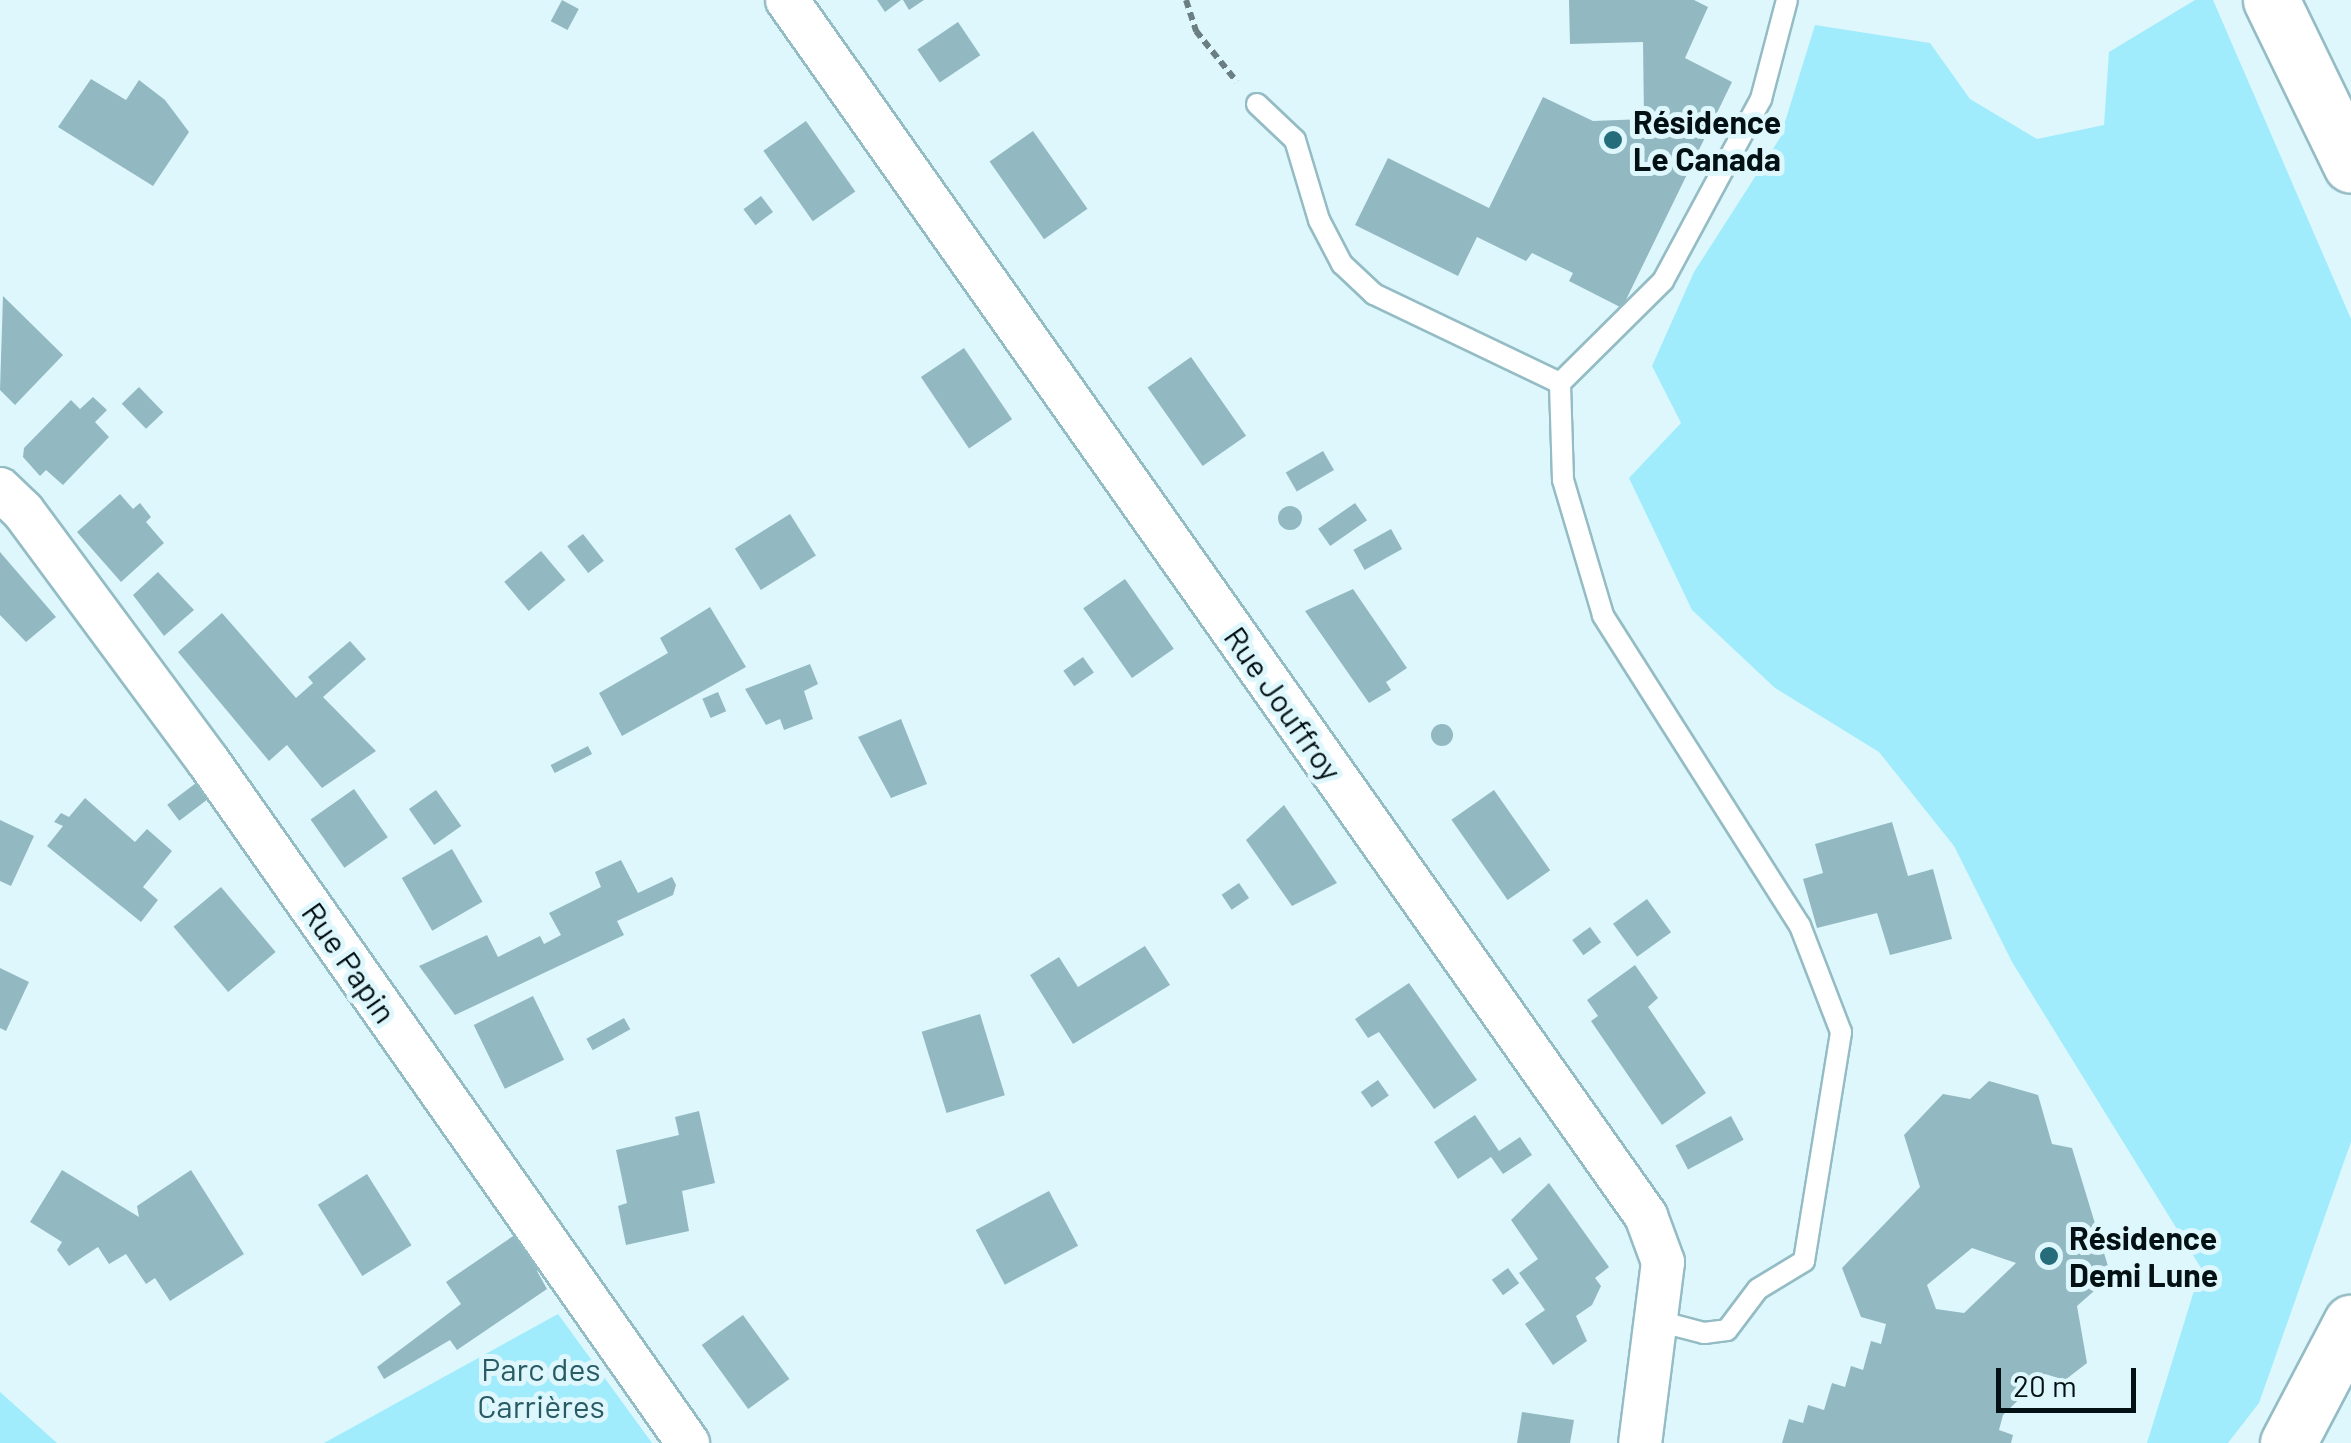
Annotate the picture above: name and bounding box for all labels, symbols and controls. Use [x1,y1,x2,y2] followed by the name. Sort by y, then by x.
[1633,103,1781,178] place label: Résidence Le Canada
[1602,129,1624,151] marker: Résidence Le Canada
[1217,619,1351,787] street label: Rue Jouffroy
[295,894,405,1030] street label: Rue Papin
[2069,1219,2218,1294] place label: Résidence Demi Lune
[2038,1245,2060,1267] marker: Résidence Demi Lune
[2001,1348,2141,1410] scale bar
[477,1350,605,1425] park label: Parc des Carrières
[2013,1367,2077,1403] text: 20 m

